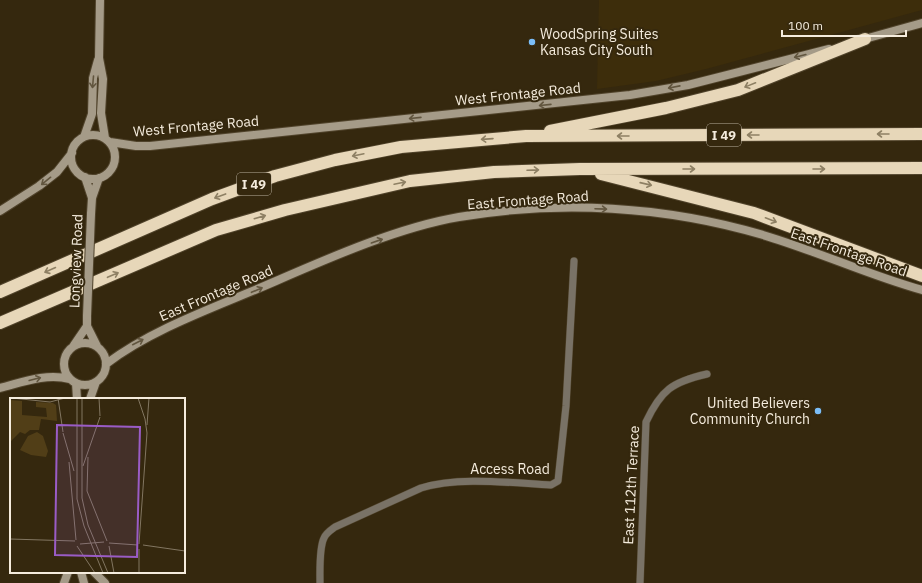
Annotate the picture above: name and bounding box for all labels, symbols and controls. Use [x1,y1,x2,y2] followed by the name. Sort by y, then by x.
[782,12,906,38] scale bar
[788,18,823,33] text: 100 m
[540,25,659,59] place label: WoodSpring Suites Kansas City South
[527,37,537,47] marker: WoodSpring Suites Kansas City South
[794,53,807,60] one-way arrow
[90,75,97,88] one-way arrow
[454,78,582,110] street label: West Frontage Road
[745,81,757,89] one-way arrow
[667,84,680,92] one-way arrow
[539,101,552,108] one-way arrow
[132,112,260,140] street label: West Frontage Road
[409,114,422,121] one-way arrow
[707,124,741,146] road number: I 49
[877,130,890,138] one-way arrow
[747,131,760,139] one-way arrow
[617,132,630,140] one-way arrow
[481,136,494,143] one-way arrow
[352,152,365,160] one-way arrow
[682,165,695,173] one-way arrow
[812,165,825,173] one-way arrow
[526,167,539,174] one-way arrow
[237,173,271,195] road number: I 49
[40,177,51,185] one-way arrow
[393,179,406,187] one-way arrow
[639,181,652,189] one-way arrow
[467,187,589,213] street label: East Frontage Road
[215,192,227,200] one-way arrow
[594,205,607,212] one-way arrow
[253,213,266,220] one-way arrow
[65,214,87,308] street label: Longview Road
[764,216,776,224] one-way arrow
[788,224,910,280] street label: East Frontage Road
[371,237,384,244] one-way arrow
[156,261,276,325] street label: East Frontage Road
[44,267,56,274] one-way arrow
[107,271,119,278] one-way arrow
[250,285,262,293] one-way arrow
[132,338,144,346] one-way arrow
[28,375,41,383] one-way arrow
[690,394,810,428] place label: United Believers Community Church
[10,398,185,573] inset map
[813,406,823,416] marker: United Believers Community Church
[619,425,643,545] street label: East 112th Terrace
[470,460,550,478] street label: Access Road

